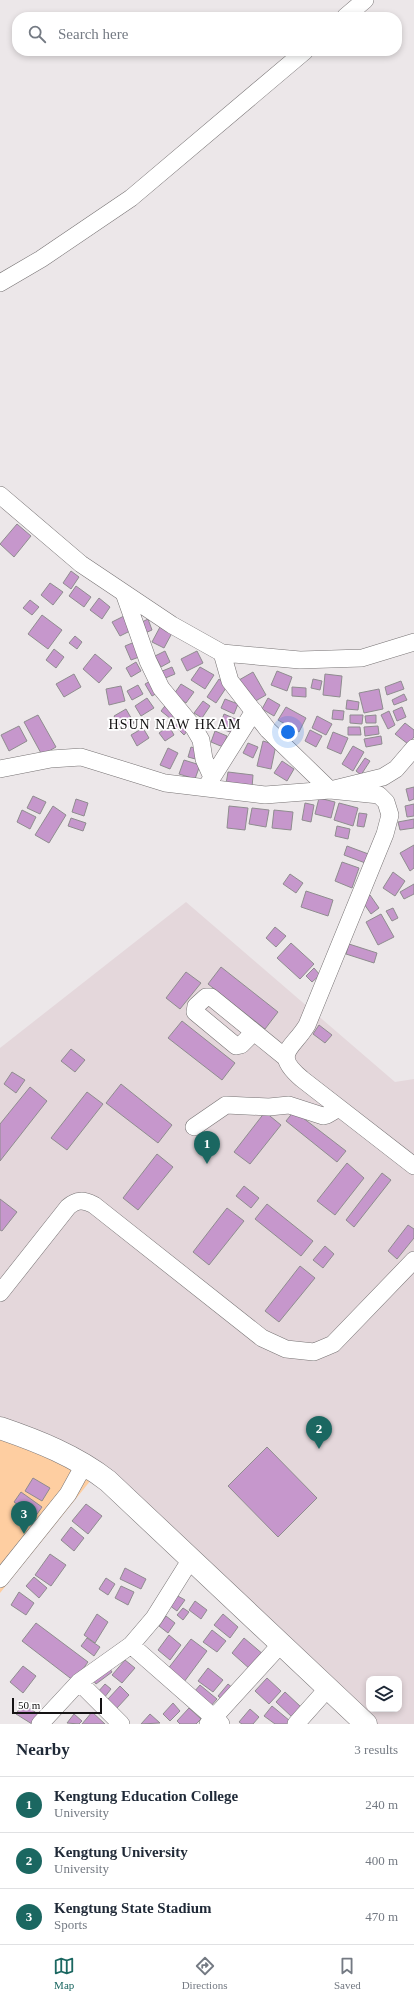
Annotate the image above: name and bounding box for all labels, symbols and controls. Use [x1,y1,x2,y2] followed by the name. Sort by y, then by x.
[12,12,402,56] search box
[26,23,48,45] icon: search
[58,26,128,42] text: Search here
[109,717,241,732] district label: HSUN NAW HKAM
[278,722,298,742] your location
[194,1131,220,1164] pin: 1
[306,1416,332,1449] pin: 2
[11,1501,37,1534] pin: 3
[366,1676,402,1712] map controls
[366,1676,402,1712] button: layers
[12,1696,102,1715] scale bar
[18,1699,40,1711] text: 50 m
[16,1740,70,1759] text: Nearby
[354,1742,398,1757] text: 3 results
[54,1788,238,1804] text: Kengtung Education College
[26,1797,32,1812] text: 1
[365,1797,398,1812] text: 240 m
[54,1805,109,1820] text: University
[54,1844,188,1860] text: Kengtung University
[26,1853,32,1868] text: 2
[365,1853,398,1868] text: 400 m
[54,1861,109,1876] text: University
[54,1900,212,1916] text: Kengtung State Stadium
[26,1909,32,1924] text: 3
[365,1909,398,1924] text: 470 m
[54,1917,87,1932] text: Sports
[53,1955,75,1991] tab: Map
[182,1955,227,1991] tab: Directions
[334,1955,361,1991] tab: Saved

